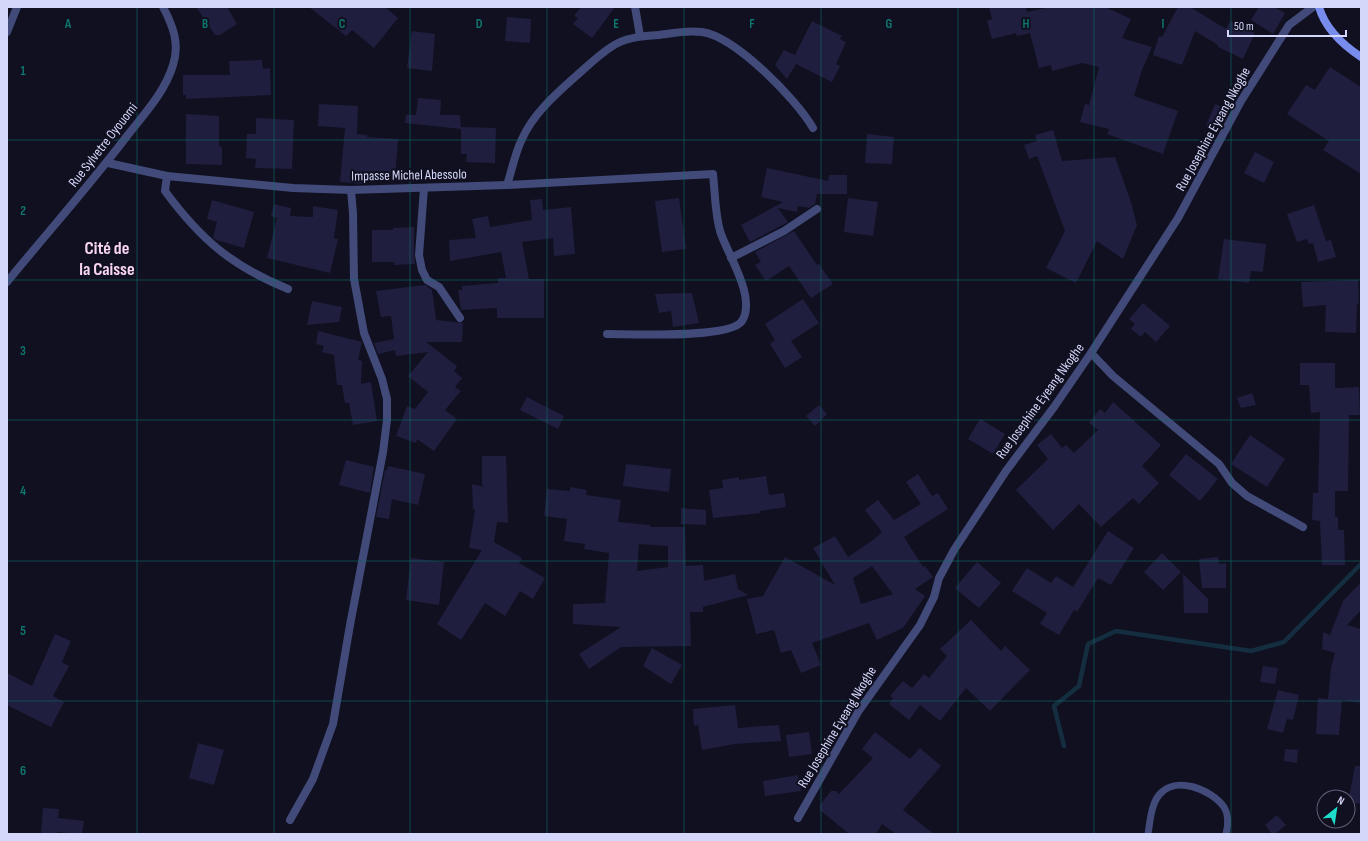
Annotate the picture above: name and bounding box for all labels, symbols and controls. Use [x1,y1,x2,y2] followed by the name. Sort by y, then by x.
[1228,12,1346,38] scale bar
[64,16,72,32] text: A
[202,16,208,32] text: B
[339,16,346,32] text: C
[476,16,483,32] text: D
[613,16,619,32] text: E
[749,16,755,32] text: F
[886,16,893,32] text: G
[1023,16,1030,32] text: H
[1162,16,1165,32] text: I
[1234,19,1254,34] text: 50 m
[20,63,26,79] text: 1
[1172,64,1254,194] street label: Rue Josephine Eyeang Nkoghe
[65,99,141,191] street label: Rue Sylvetre Oyouomi
[351,165,467,185] street label: Impasse Michel Abessolo
[20,203,26,219] text: 2
[79,238,135,280] district label: Cité de la Caisse
[992,340,1088,462] street label: Rue Josephine Eyeang Nkoghe
[20,343,26,359] text: 3
[20,483,26,499] text: 4
[20,623,26,639] text: 5
[794,663,880,791] street label: Rue Josephine Eyeang Nkoghe
[20,763,26,779] text: 6
[1316,789,1356,829] north arrow
[1335,794,1347,808] text: N

